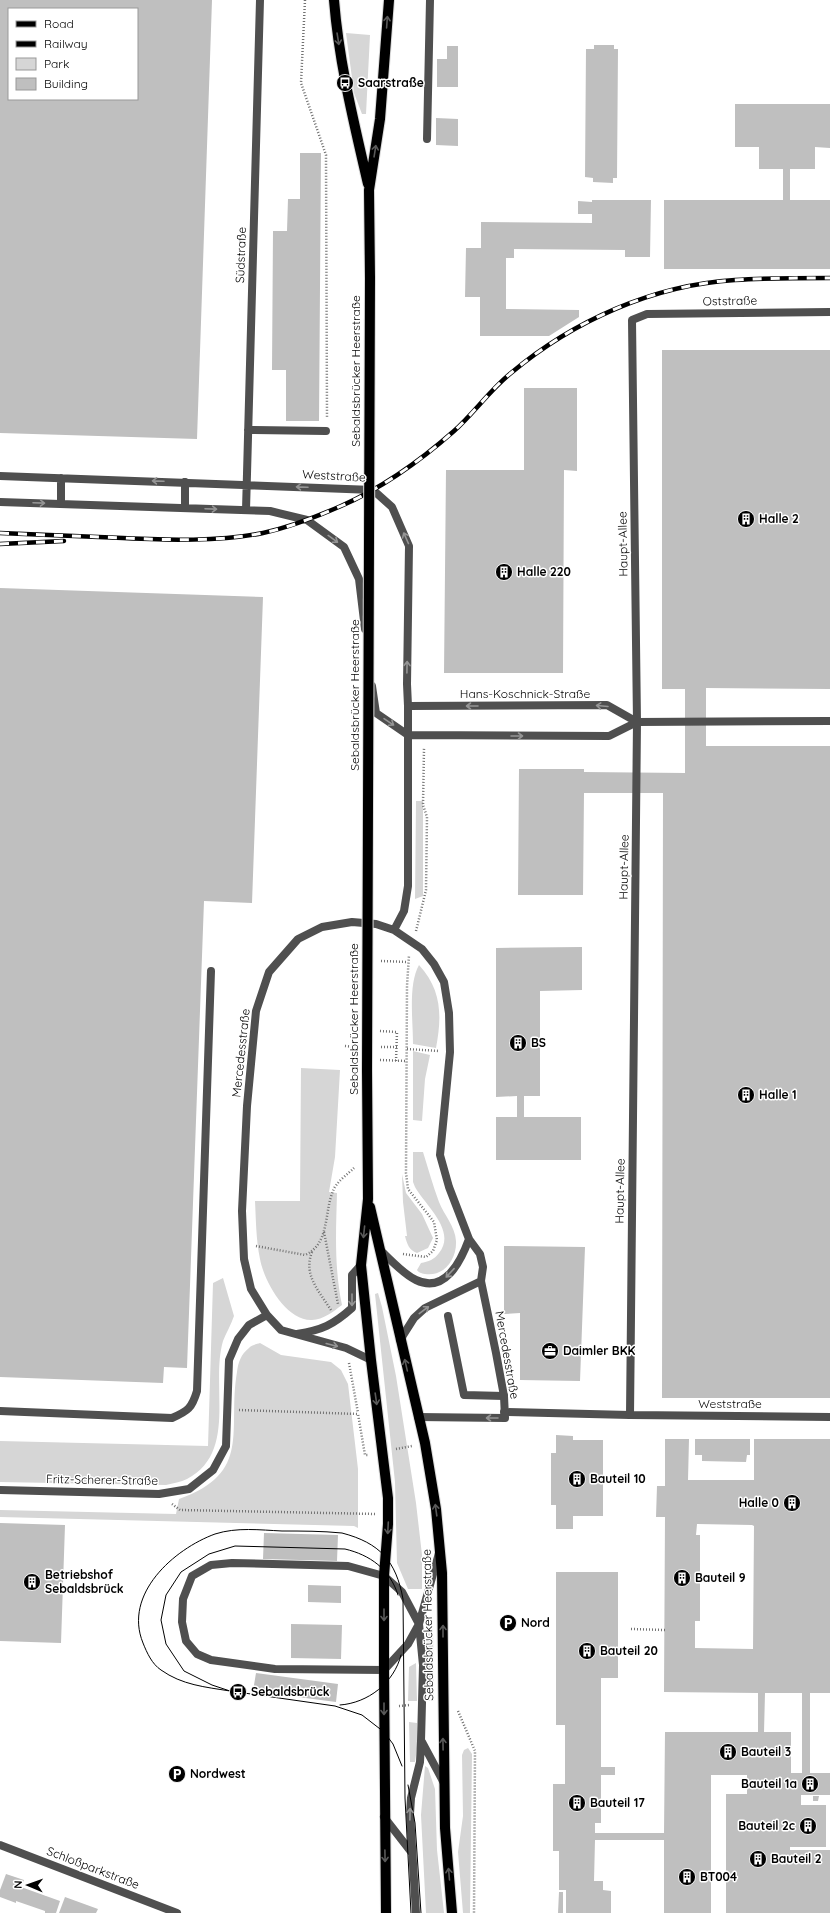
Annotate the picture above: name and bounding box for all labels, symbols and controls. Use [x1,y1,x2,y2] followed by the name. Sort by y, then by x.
[8,8,138,100] legend
[44,16,74,31] text: Road
[384,16,391,29] one-way arrow
[334,32,342,45] one-way arrow
[44,36,88,51] text: Railway
[44,56,69,71] text: Park
[335,73,355,93] bus stop icon: Saarstraße
[358,75,424,90] place label: Saarstraße
[44,76,88,91] text: Building
[371,145,379,158] one-way arrow
[232,226,249,283] street label: Südstraße
[703,293,758,308] street label: Oststraße
[348,295,363,447] street label: Sebaldsbrücker Heerstraße
[302,466,366,485] street label: Weststraße
[152,478,165,485] one-way arrow
[296,483,309,490] one-way arrow
[32,499,45,507] one-way arrow
[204,505,217,513] one-way arrow
[736,509,756,529] building icon: Halle 2
[614,511,631,577] street label: Haupt-Allee
[759,511,799,526] place label: Halle 2
[401,532,409,544] one-way arrow
[328,535,339,543] one-way arrow
[494,562,514,582] building icon: Halle 220
[517,564,571,579] place label: Halle 220
[347,619,362,771] street label: Sebaldsbrücker Heerstraße
[403,661,411,674] one-way arrow
[460,686,590,701] street label: Hans-Koschnick-Straße
[466,702,479,710] one-way arrow
[596,702,609,710] one-way arrow
[383,719,395,727] one-way arrow
[510,732,523,740] one-way arrow
[615,834,632,900] street label: Haupt-Allee
[346,943,361,1095] street label: Sebaldsbrücker Heerstraße
[228,1008,253,1098] street label: Mercedesstraße
[508,1033,528,1053] building icon: BS
[531,1035,546,1050] place label: BS
[736,1085,756,1105] building icon: Halle 1
[759,1087,797,1102] place label: Halle 1
[611,1158,628,1224] street label: Haupt-Allee
[361,1225,368,1238] one-way arrow
[446,1268,455,1278] one-way arrow
[348,1293,356,1306] one-way arrow
[418,1306,429,1314] one-way arrow
[492,1310,523,1400] street label: Mercedesstraße
[326,1341,339,1349] one-way arrow
[540,1341,560,1361] office icon: Daimler BKK
[563,1343,636,1358] place label: Daimler BKK
[401,1359,409,1372] one-way arrow
[372,1392,380,1405] one-way arrow
[698,1396,762,1411] street label: Weststraße
[486,1414,499,1422] one-way arrow
[567,1469,587,1489] building icon: Bauteil 10
[46,1471,158,1488] street label: Fritz-Scherer-Straße
[590,1471,646,1486] place label: Bauteil 10
[782,1493,802,1513] building icon: Halle 0
[739,1495,779,1510] place label: Halle 0
[432,1504,440,1517] one-way arrow
[384,1521,391,1534] one-way arrow
[419,1549,436,1701] street label: Sebaldsbrücker Heerstraße
[45,1567,124,1596] place label: Betriebshof Sebaldsbrück
[672,1568,692,1588] building icon: Bauteil 9
[695,1570,746,1585] place label: Bauteil 9
[22,1572,42,1592] building icon: Betriebshof Sebaldsbrück
[380,1608,388,1621] one-way arrow
[498,1613,518,1633] parking icon: Nord
[521,1615,550,1630] place label: Nord
[439,1625,447,1638] one-way arrow
[577,1641,597,1661] building icon: Bauteil 20
[600,1643,658,1658] place label: Bauteil 20
[228,1682,248,1702] bus stop icon: Sebaldsbrück
[251,1684,330,1699] place label: Sebaldsbrück
[380,1702,388,1715] one-way arrow
[439,1738,447,1751] one-way arrow
[718,1742,738,1762] building icon: Bauteil 3
[741,1744,791,1759] place label: Bauteil 3
[167,1764,187,1784] parking icon: Nordwest
[190,1766,246,1781] place label: Nordwest
[800,1774,820,1794] building icon: Bauteil 1a
[741,1776,797,1791] place label: Bauteil 1a
[567,1793,587,1813] building icon: Bauteil 17
[590,1795,645,1810] place label: Bauteil 17
[407,1808,414,1821] one-way arrow
[798,1816,818,1836] building icon: Bauteil 2c
[738,1818,795,1833] place label: Bauteil 2c
[45,1843,142,1892] street label: Schloßparkstraße
[381,1849,389,1862] one-way arrow
[748,1849,768,1869] building icon: Bauteil 2
[771,1851,822,1866] place label: Bauteil 2
[8,1865,48,1905] north arrow
[677,1867,697,1887] building icon: BT004
[445,1868,452,1881] one-way arrow
[700,1869,737,1884] place label: BT004
[11,1880,25,1889] text: N

